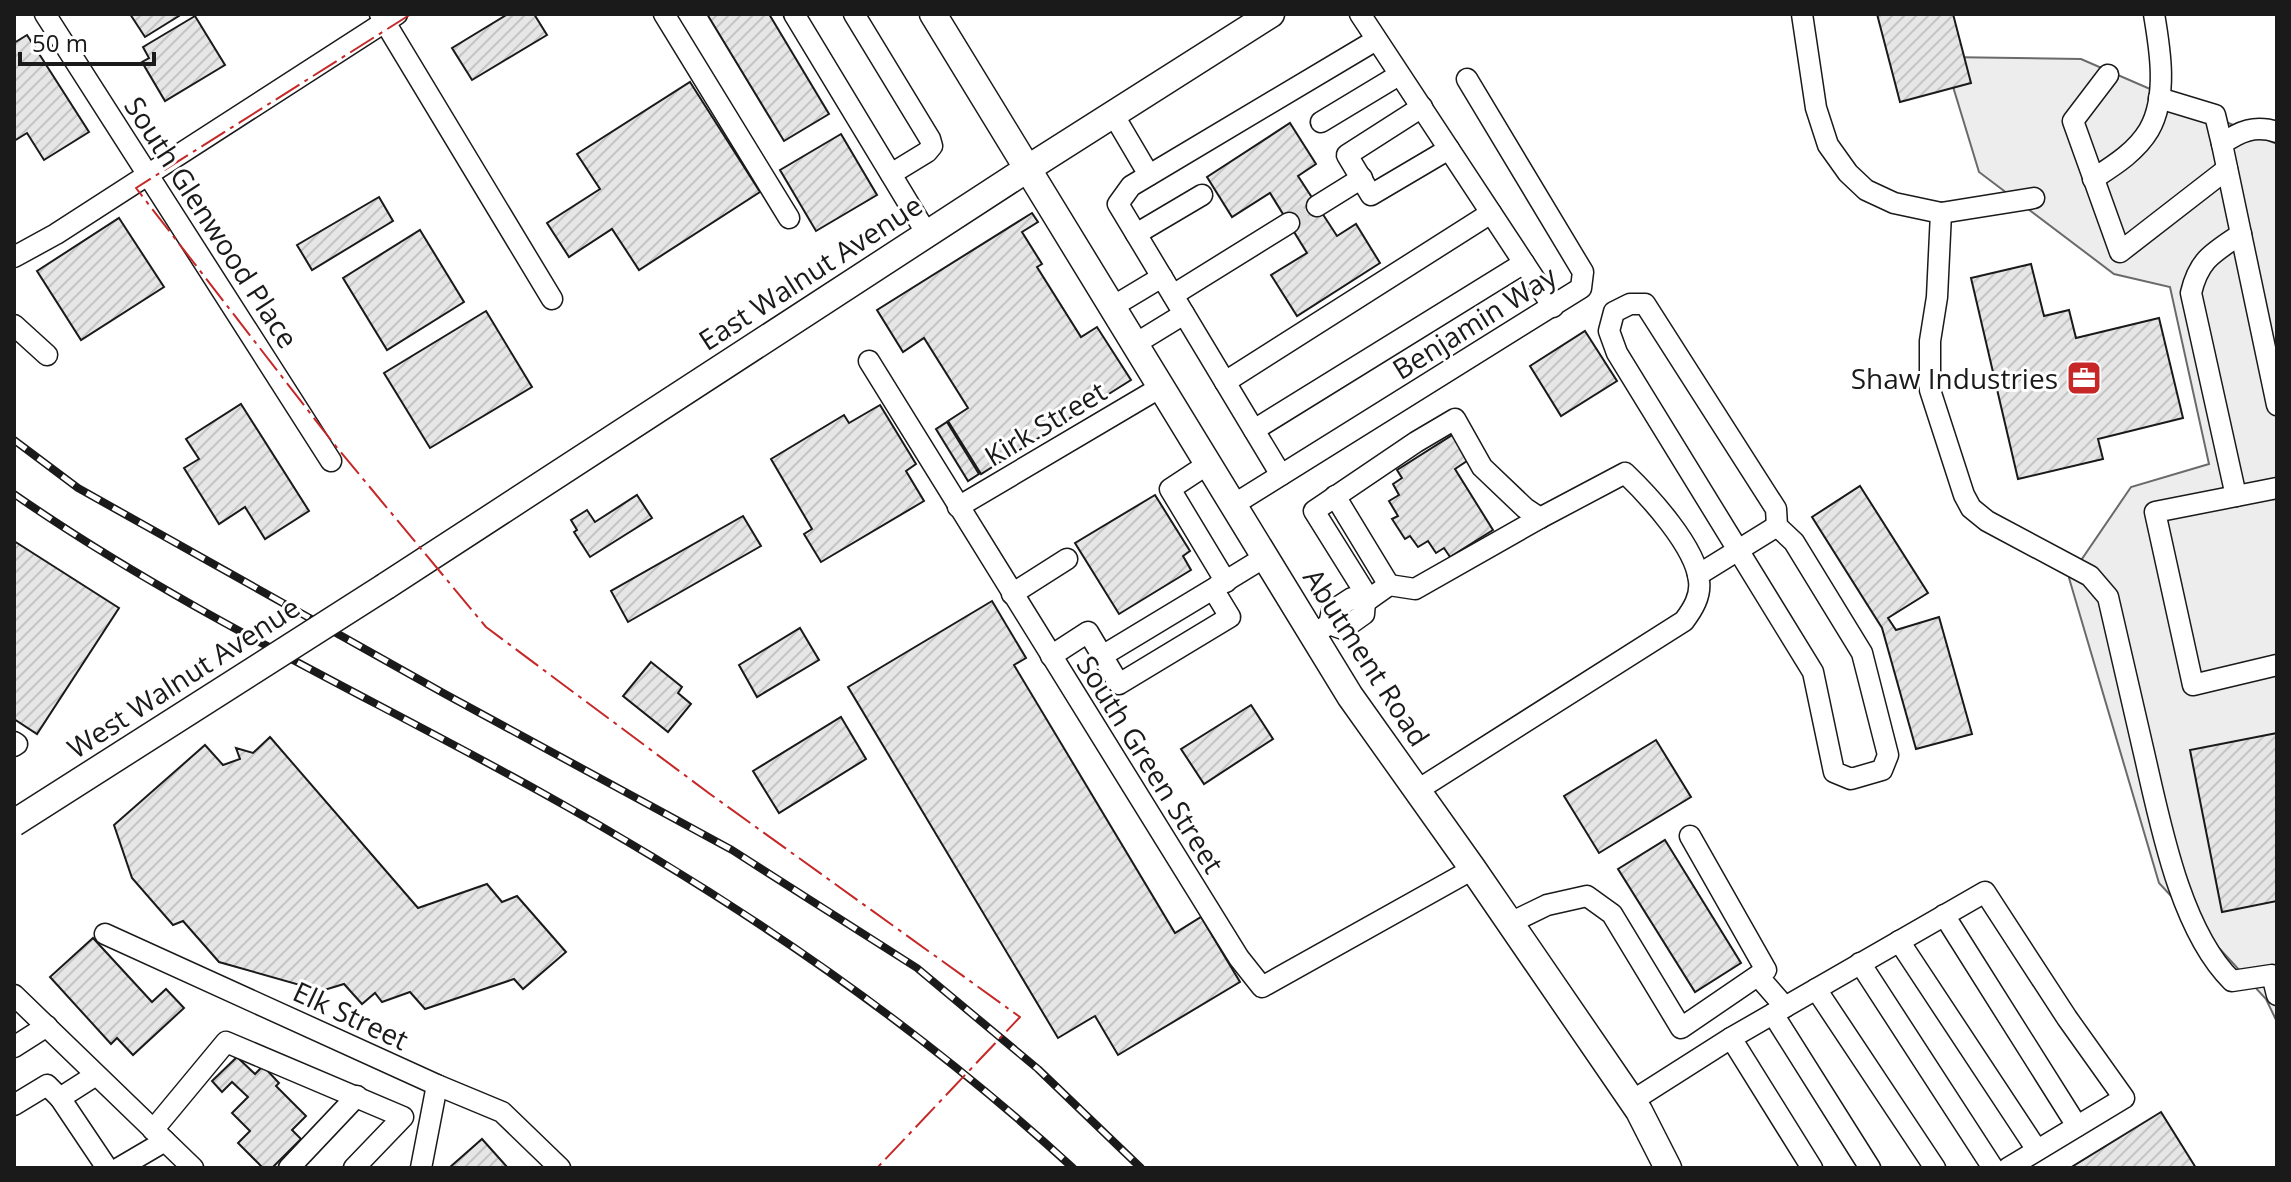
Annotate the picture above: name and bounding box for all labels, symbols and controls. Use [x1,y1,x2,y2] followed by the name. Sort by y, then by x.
[20,16,154,66] scale bar
[32,26,88,59] text: 50 m
[116,89,308,355] street label: South Glenwood Place
[691,185,929,359] street label: East Walnut Avenue
[1385,256,1564,388] street label: Benjamin Way
[1851,359,2058,397] place label: Shaw Industries
[2065,359,2103,397] office icon: Shaw Industries
[977,372,1113,474] street label: Kirk Street
[1295,561,1439,753] street label: Abutment Road
[60,588,306,766] street label: West Walnut Avenue
[1069,648,1233,880] street label: South Green Street
[287,972,415,1058] street label: Elk Street

